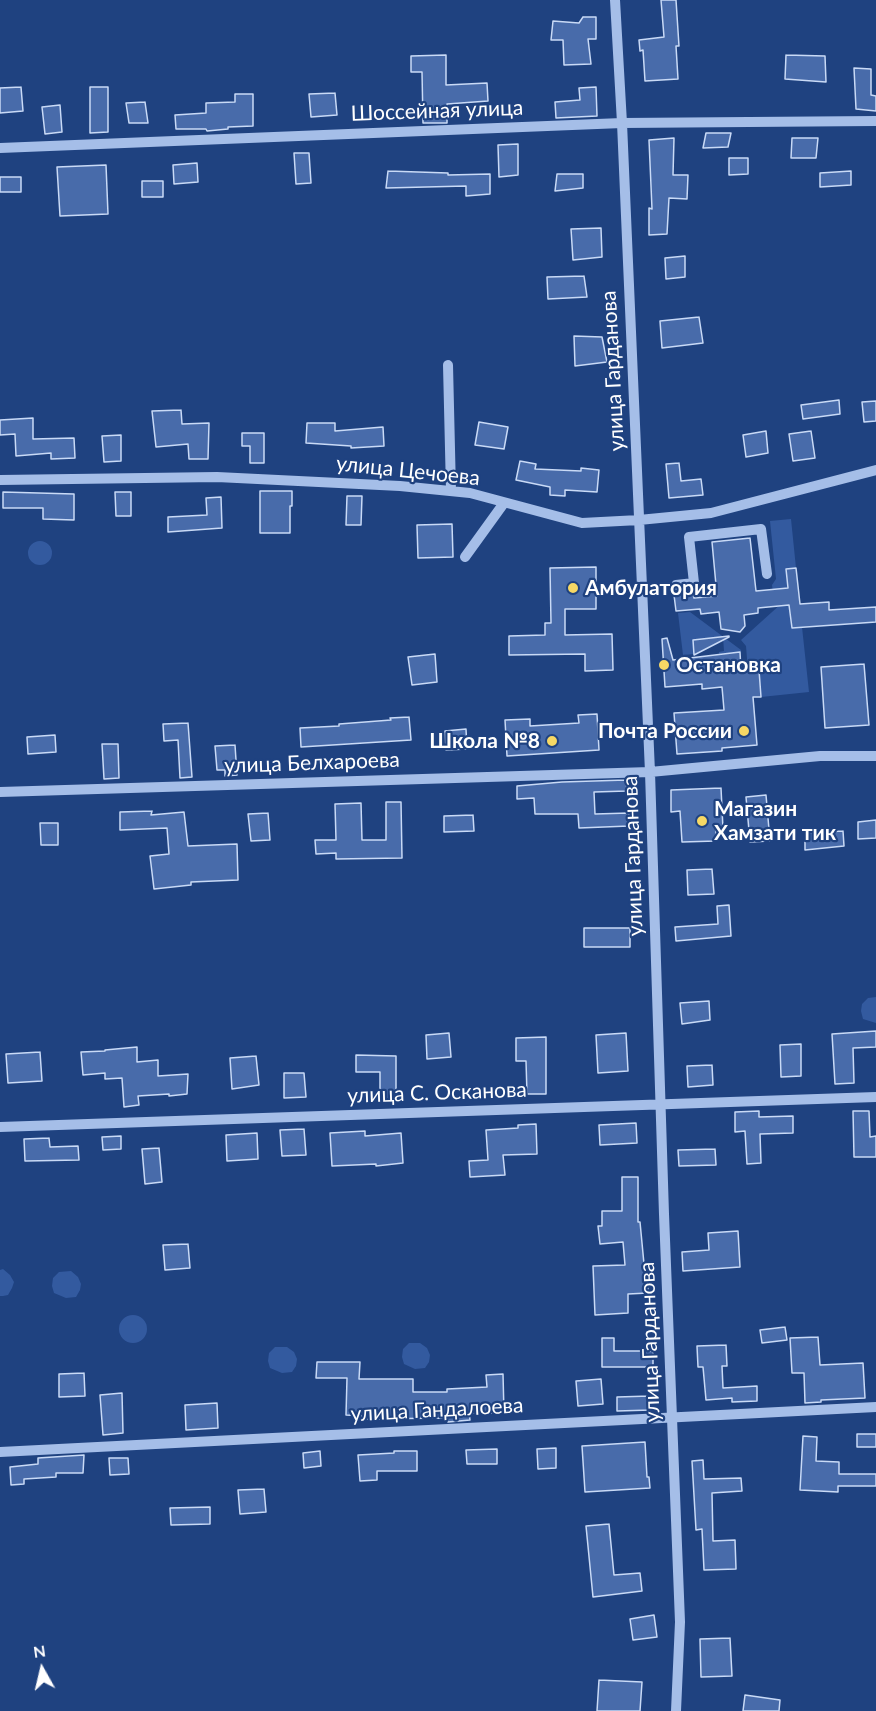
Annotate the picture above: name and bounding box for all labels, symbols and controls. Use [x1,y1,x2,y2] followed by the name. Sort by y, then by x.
[350,95,524,127] street label: Шоссейная улица
[596,290,630,452] street label: улица Гарданова
[335,451,481,491] street label: улица Цечоева
[585,575,717,601] place label: Амбулатория
[566,581,580,595] marker: Амбулатория
[676,652,781,678] place label: Остановка
[657,658,671,672] marker: Остановка
[598,718,732,744] place label: Почта России
[737,724,751,738] marker: Почта России
[429,728,540,754] place label: Школа №8
[545,734,559,748] marker: Школа №8
[224,747,400,779] street label: улица Белхароева
[618,775,648,937] street label: улица Гарданова
[714,796,836,846] place label: Магазин Хамзати тик
[695,814,709,828] marker: Магазин Хамзати тик
[347,1077,527,1109] street label: улица С. Осканова
[635,1261,665,1423] street label: улица Гарданова
[350,1393,524,1427] street label: улица Гандалоева
[12,1639,72,1699] north arrow
[32,1640,47,1661] text: N

